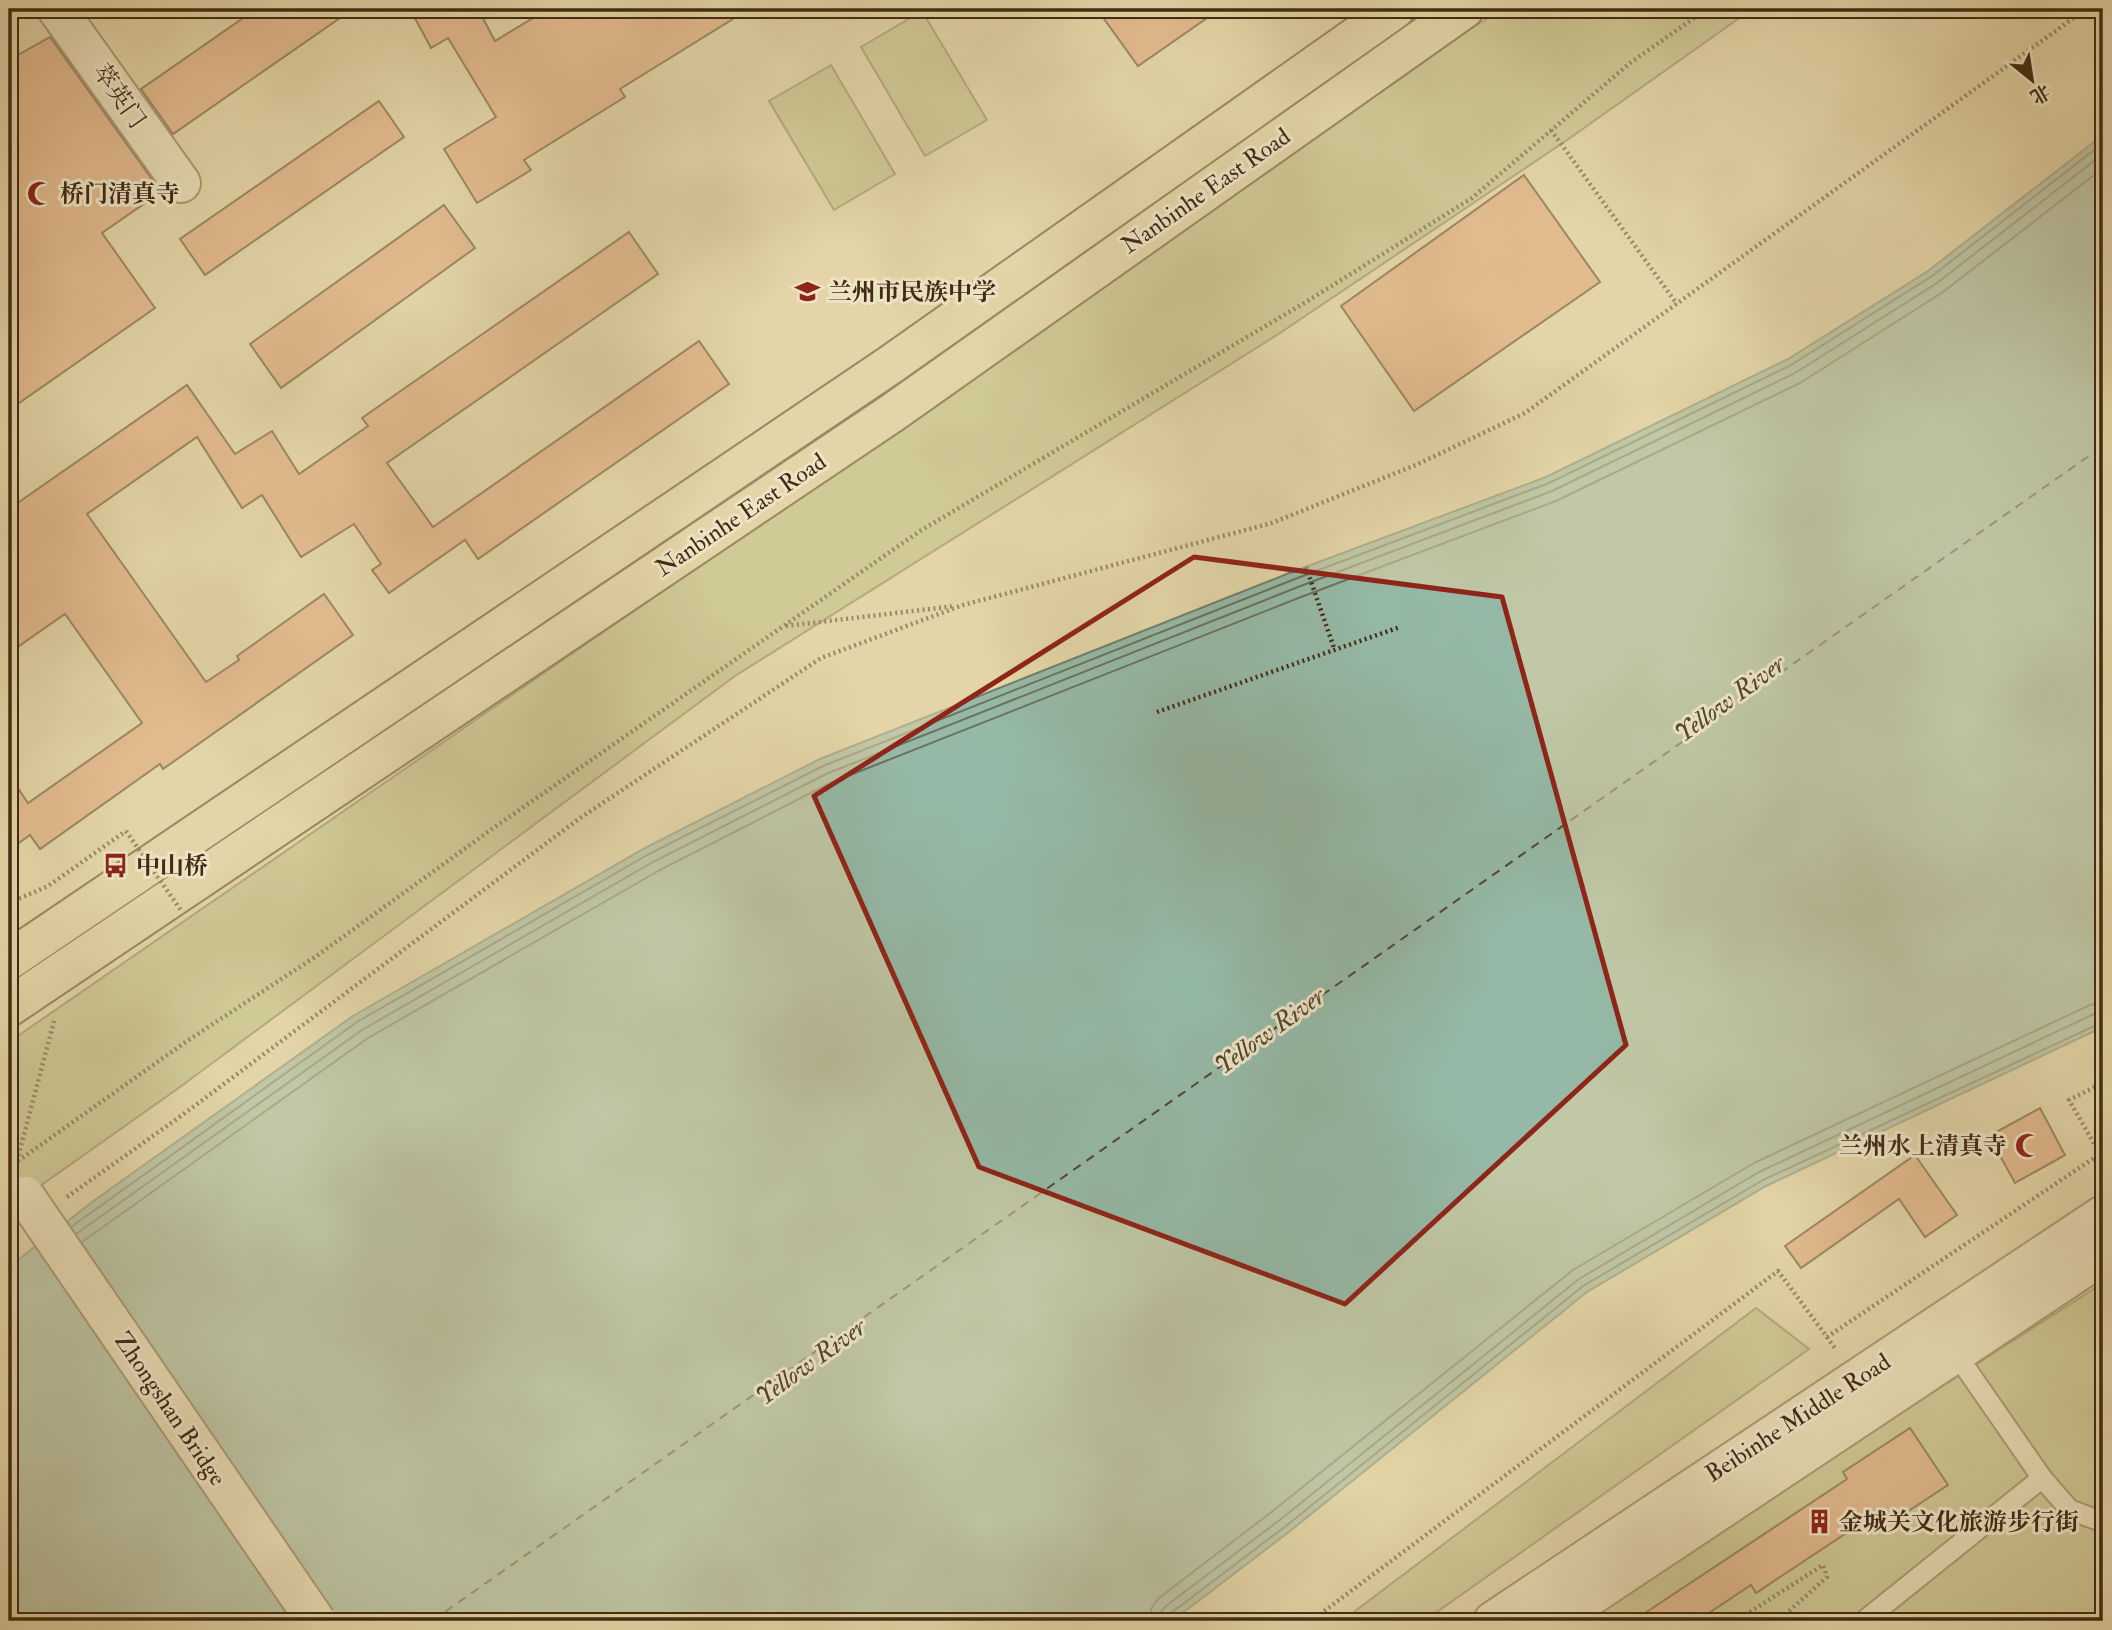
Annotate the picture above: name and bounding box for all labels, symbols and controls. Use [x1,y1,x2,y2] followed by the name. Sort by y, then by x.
[1996,46,2066,116] north arrow
[86,58,152,134] street label: 萃英门
[2026,79,2054,109] text: 北
[1115,121,1297,261] street label: Nanbinhe East Road
[60,179,180,210] place label: 桥门清真寺
[26,180,54,208] mosque icon: 桥门清真寺
[828,277,996,308] place label: 兰州市民族中学
[794,278,822,306] school or university icon: 兰州市民族中学
[650,446,833,584] street label: Nanbinhe East Road
[1669,648,1792,750] water label: Yellow River
[136,851,208,882] place label: 中山桥
[102,852,130,880] bus stop icon: 中山桥
[1209,980,1332,1082] water label: Yellow River
[1839,1131,2007,1162] place label: 兰州水上清真寺
[2013,1132,2041,1160] mosque icon: 兰州水上清真寺
[750,1311,873,1413] water label: Yellow River
[107,1326,233,1492] street label: Zhongshan Bridge
[1700,1346,1897,1489] street label: Beibinhe Middle Road
[1839,1507,2079,1538] place label: 金城关文化旅游步行街
[1805,1508,1833,1536] building icon: 金城关文化旅游步行街

